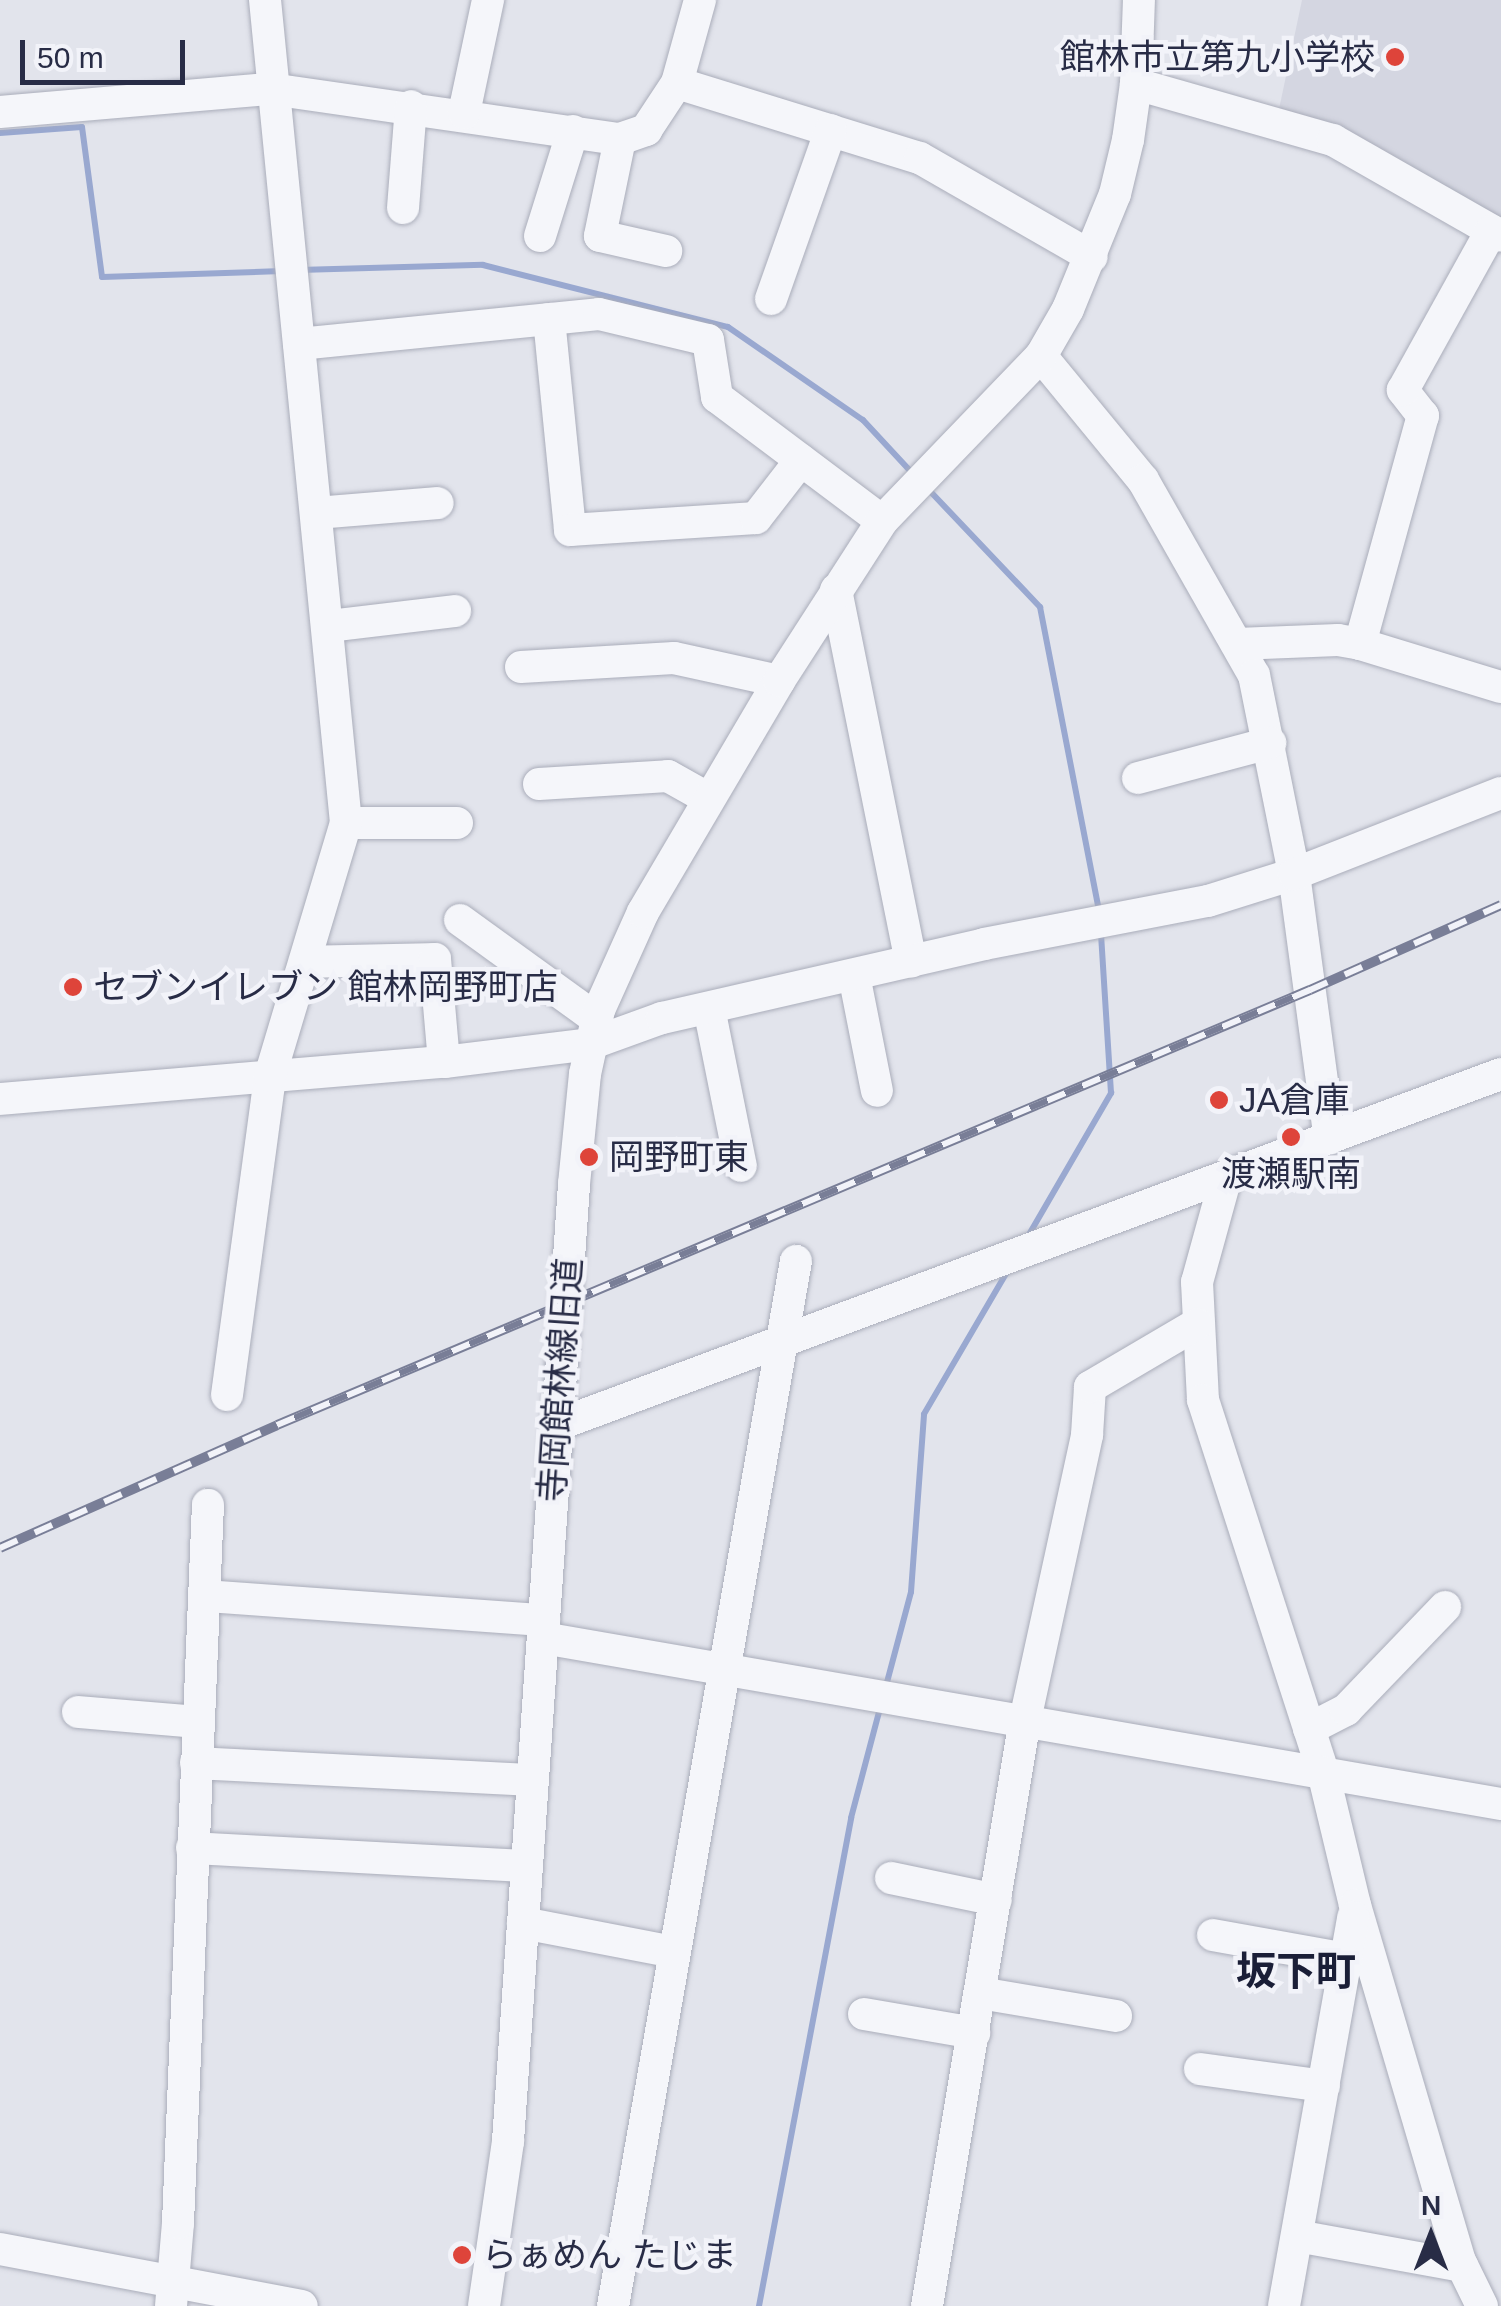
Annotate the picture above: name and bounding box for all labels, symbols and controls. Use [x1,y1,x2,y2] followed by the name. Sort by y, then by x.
[25,20,190,82] scale bar
[1060,36,1375,78] place label: 館林市立第九小学校
[37,41,104,74] text: 50 m
[1384,46,1406,68] marker: 館林市立第九小学校
[93,966,558,1008] place label: セブンイレブン 館林岡野町店
[62,976,84,998] marker: セブンイレブン 館林岡野町店
[1239,1079,1350,1121] place label: JA倉庫
[1208,1089,1230,1111] marker: JA倉庫
[1280,1126,1302,1148] marker: 渡瀬駅南
[609,1136,749,1178] place label: 岡野町東
[578,1146,600,1168] marker: 岡野町東
[1221,1153,1361,1195] place label: 渡瀬駅南
[531,1256,589,1504] street label: 寺岡館林線旧道
[1236,1947,1356,1995] district label: 坂下町
[1381,2186,1481,2286] north arrow
[1421,2190,1441,2221] text: N
[482,2234,737,2276] place label: らぁめん たじま
[451,2244,473,2266] marker: らぁめん たじま

